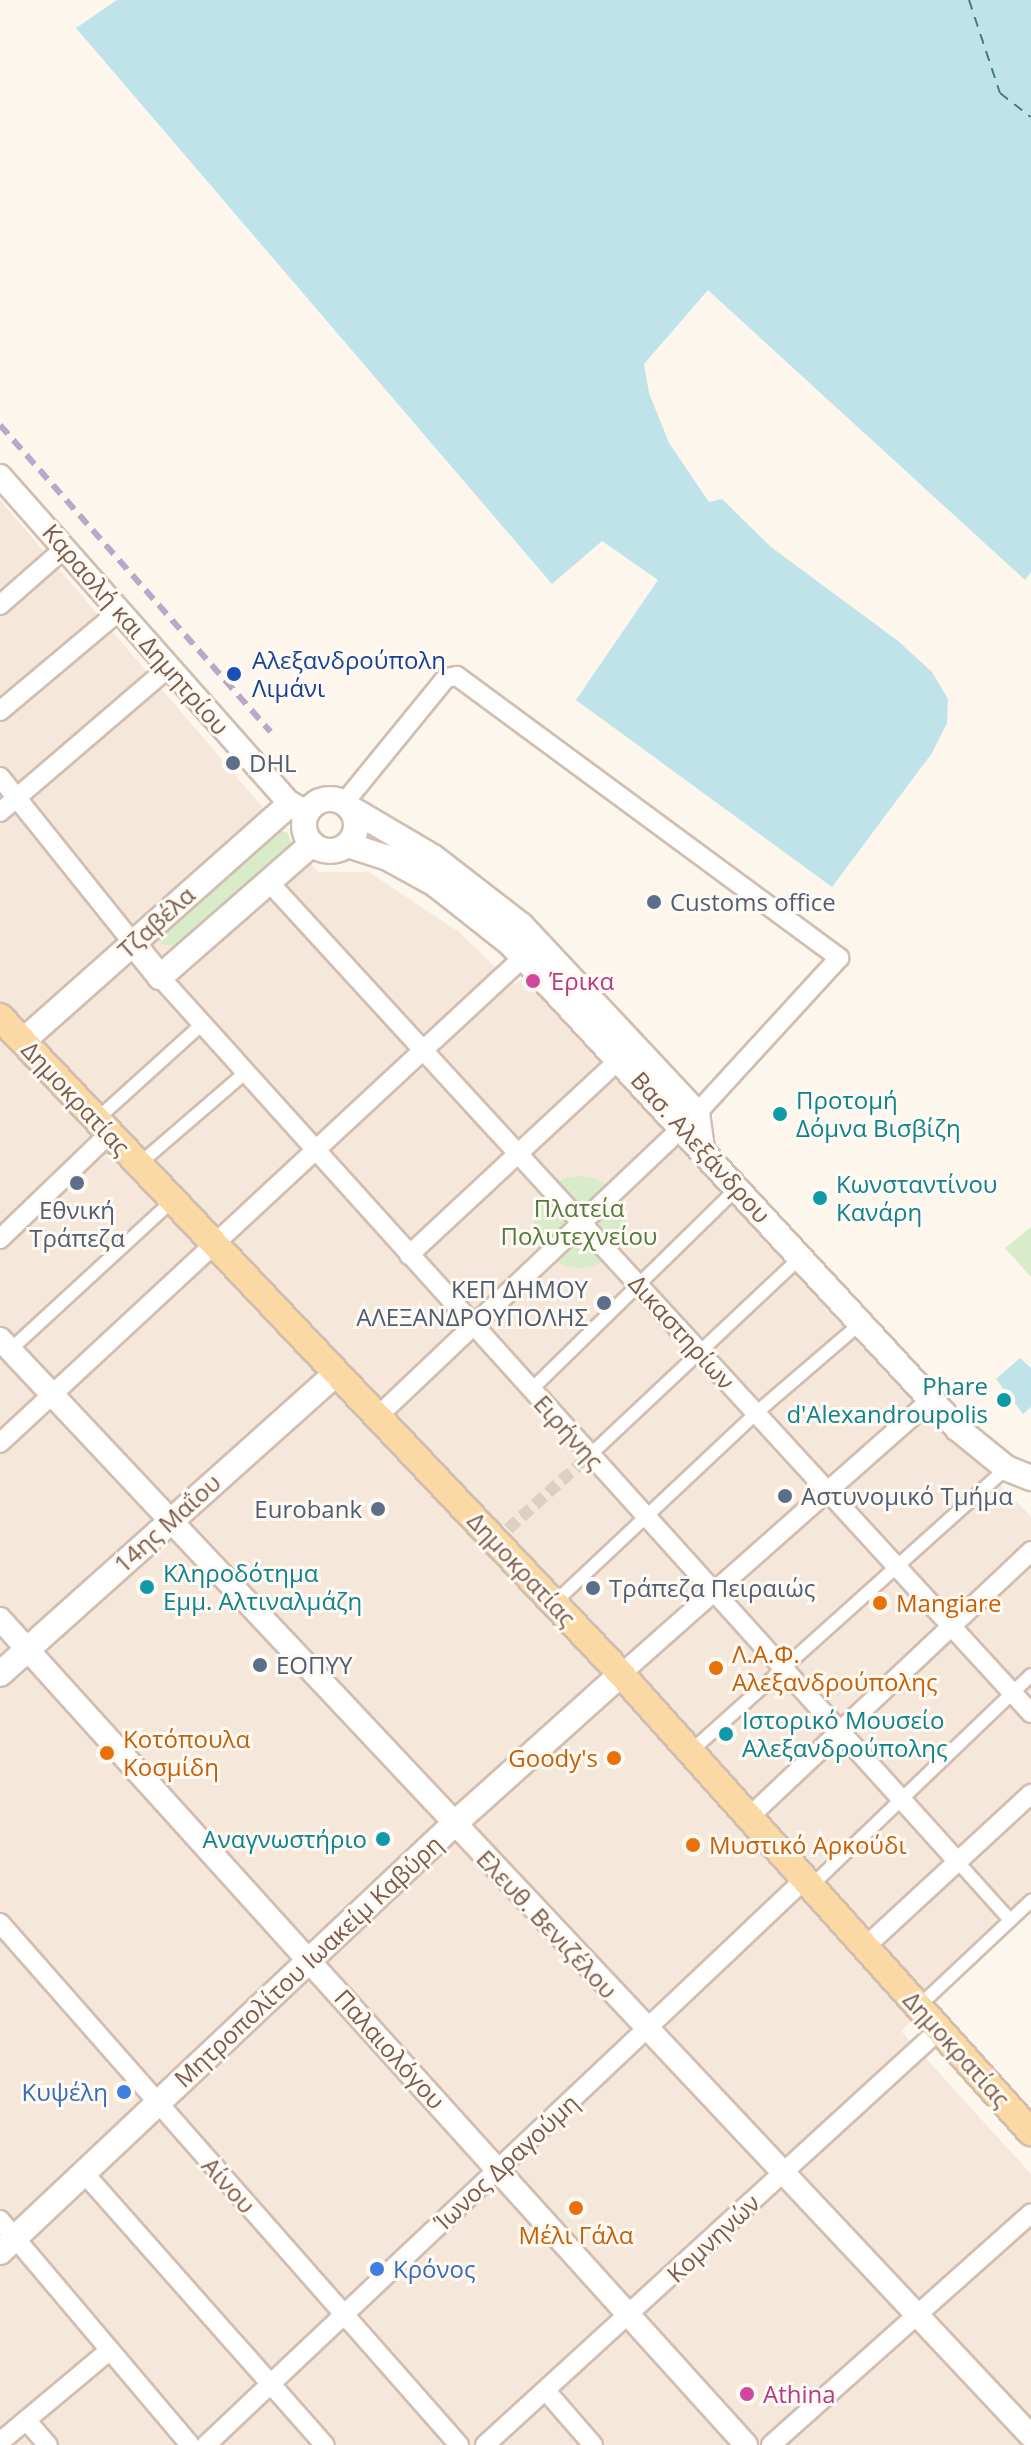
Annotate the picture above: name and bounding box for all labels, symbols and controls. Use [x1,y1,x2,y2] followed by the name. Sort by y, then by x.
[37,518,235,740] street label: Καραολή και Δημητρίου
[252,646,446,702] place label: Αλεξανδρούπολη Λιμάνι
[223,663,245,685] marker: Αλεξανδρούπολη Λιμάνι
[249,749,297,777] place label: DHL
[224,754,242,772] marker: DHL
[112,880,200,964] street label: Τζαβέλα
[670,888,836,916] place label: Customs office
[645,893,663,911] marker: Customs office
[549,967,614,995] place label: Έρικα
[524,972,542,990] marker: Έρικα
[16,1035,136,1161] street label: Δημοκρατίας
[625,1065,777,1229] street label: Βασ. Αλεξάνδρου
[796,1086,961,1142] place label: Προτομή Δόμνα Βισβίζη
[771,1105,789,1123] marker: Προτομή Δόμνα Βισβίζη
[836,1170,997,1226] place label: Κωνσταντίνου Κανάρη
[68,1174,86,1192] marker: Εθνική Τράπεζα
[811,1189,829,1207] marker: Κωνσταντίνου Κανάρη
[501,1194,657,1250] park label: Πλατεία Πολυτεχνείου
[29,1196,125,1252] place label: Εθνική Τράπεζα
[623,1269,741,1395] street label: Δικαστηρίων
[356,1275,588,1331] place label: ΚΕΠ ΔΗΜΟΥ ΑΛΕΞΑΝΔΡΟΥΠΟΛΗΣ
[595,1294,613,1312] marker: ΚΕΠ ΔΗΜΟΥ ΑΛΕΞΑΝΔΡΟΥΠΟΛΗΣ
[786,1372,988,1428] place label: Phare d'Alexandroupolis
[528,1389,610,1475] street label: Ειρήνης
[995,1391,1013,1409] marker: Phare d'Alexandroupolis
[108,1468,226,1578] street label: 14ης Μαΐου
[801,1482,1013,1510] place label: Αστυνομικό Τμήμα
[776,1487,794,1505] marker: Αστυνομικό Τμήμα
[254,1495,362,1523] place label: Eurobank
[369,1500,387,1518] marker: Eurobank
[462,1506,582,1632] street label: Δημοκρατίας
[163,1559,362,1615] place label: Κληροδότημα Εμμ. Αλτιναλμάζη
[609,1574,815,1602] place label: Τράπεζα Πειραιώς
[138,1578,156,1596] marker: Κληροδότημα Εμμ. Αλτιναλμάζη
[584,1579,602,1597] marker: Τράπεζα Πειραιώς
[896,1589,1001,1617] place label: Mangiare
[871,1594,889,1612] marker: Mangiare
[732,1640,938,1696] place label: Λ.Α.Φ. Αλεξανδρούπολης
[276,1651,352,1679] place label: ΕΟΠΥΥ
[251,1656,269,1674] marker: ΕΟΠΥΥ
[707,1659,725,1677] marker: Λ.Α.Φ. Αλεξανδρούπολης
[742,1706,948,1762] place label: Ιστορικό Μουσείο Αλεξανδρούπολης
[123,1725,250,1781] place label: Κοτόπουλα Κοσμίδη
[717,1725,735,1743] marker: Ιστορικό Μουσείο Αλεξανδρούπολης
[98,1744,116,1762] marker: Κοτόπουλα Κοσμίδη
[508,1744,598,1772] place label: Goody's
[605,1749,623,1767] marker: Goody's
[203,1825,367,1853] place label: Αναγνωστήριο
[168,1829,448,2093] street label: Μητροπολίτου Ιωακείμ Καβύρη
[374,1830,392,1848] marker: Αναγνωστήριο
[709,1831,907,1859] place label: Μυστικό Αρκούδι
[684,1836,702,1854] marker: Μυστικό Αρκούδι
[471,1844,623,2004] street label: Ελευθ. Βενιζέλου
[329,1983,451,2115] street label: Παλαιολόγου
[898,1985,1016,2113] street label: Δημοκρατίας
[22,2078,108,2106] place label: Κυψέλη
[115,2083,133,2101] marker: Κυψέλη
[428,2088,584,2236] street label: Ίωνος Δραγούμη
[196,2151,262,2219] street label: Αίνου
[661,2188,765,2288] street label: Κομνηνών
[567,2199,585,2217] marker: Μέλι Γάλα
[519,2221,633,2249] place label: Μέλι Γάλα
[393,2255,476,2283] place label: Κρόνος
[368,2260,386,2278] marker: Κρόνος
[763,2380,836,2408] place label: Athina
[738,2385,756,2403] marker: Athina

